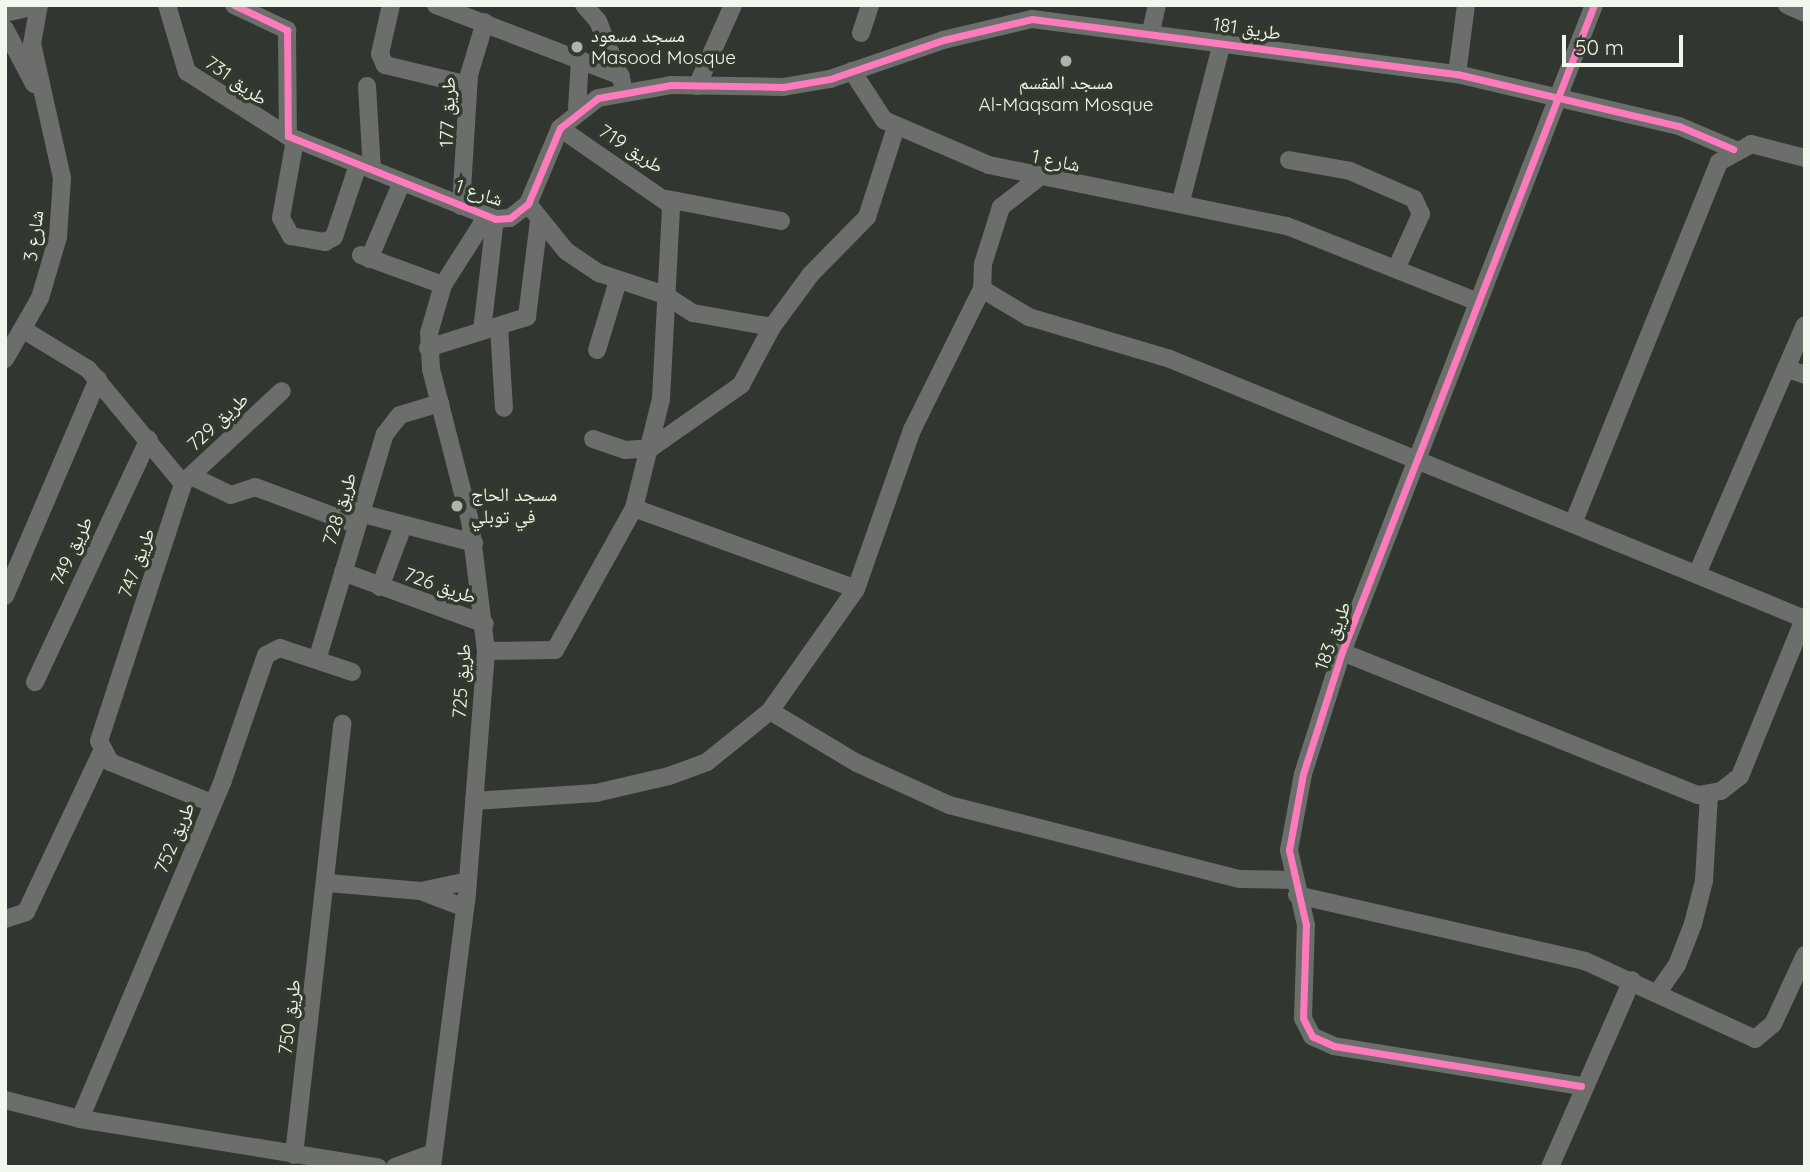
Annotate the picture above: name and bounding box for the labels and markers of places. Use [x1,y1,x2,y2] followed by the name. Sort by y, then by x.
[591,25,736,69] place label: مسجد مسعود Masood Mosque
[569,39,585,55] marker: مسجد مسعود Masood Mosque
[1058,53,1074,69] marker: مسجد المقسم Al-Maqsam Mosque
[978,72,1154,116] place label: مسجد المقسم Al-Maqsam Mosque
[471,484,557,528] place label: مسجد الحاج في توبلي
[449,498,465,514] marker: مسجد الحاج في توبلي

